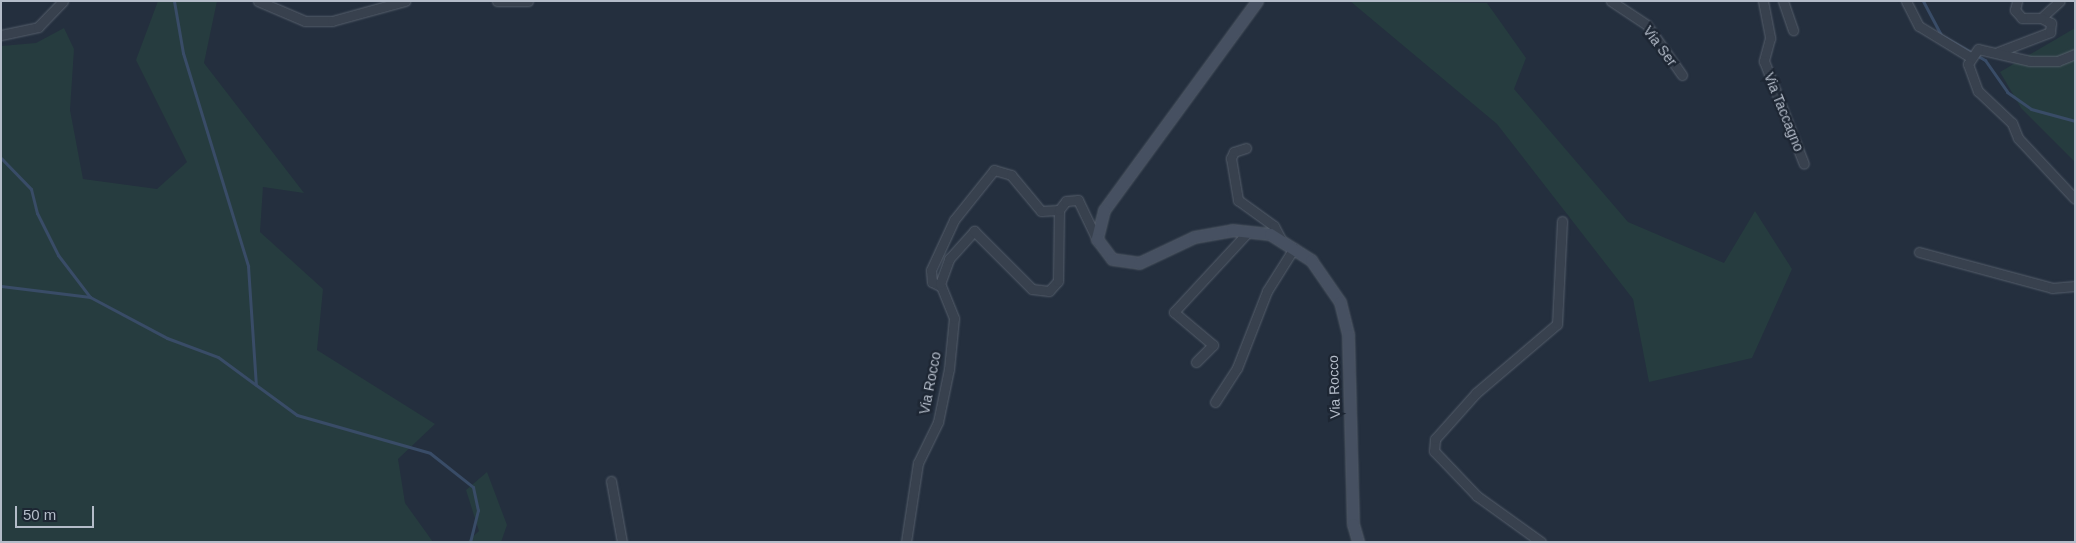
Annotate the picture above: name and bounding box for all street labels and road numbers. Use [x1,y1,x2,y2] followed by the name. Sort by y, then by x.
[1640,23,1680,69] street label: Via Ser
[1761,70,1807,154] street label: Via Taccagno
[916,350,944,416] street label: Via Rocco
[1324,355,1344,419] street label: Via Rocco

